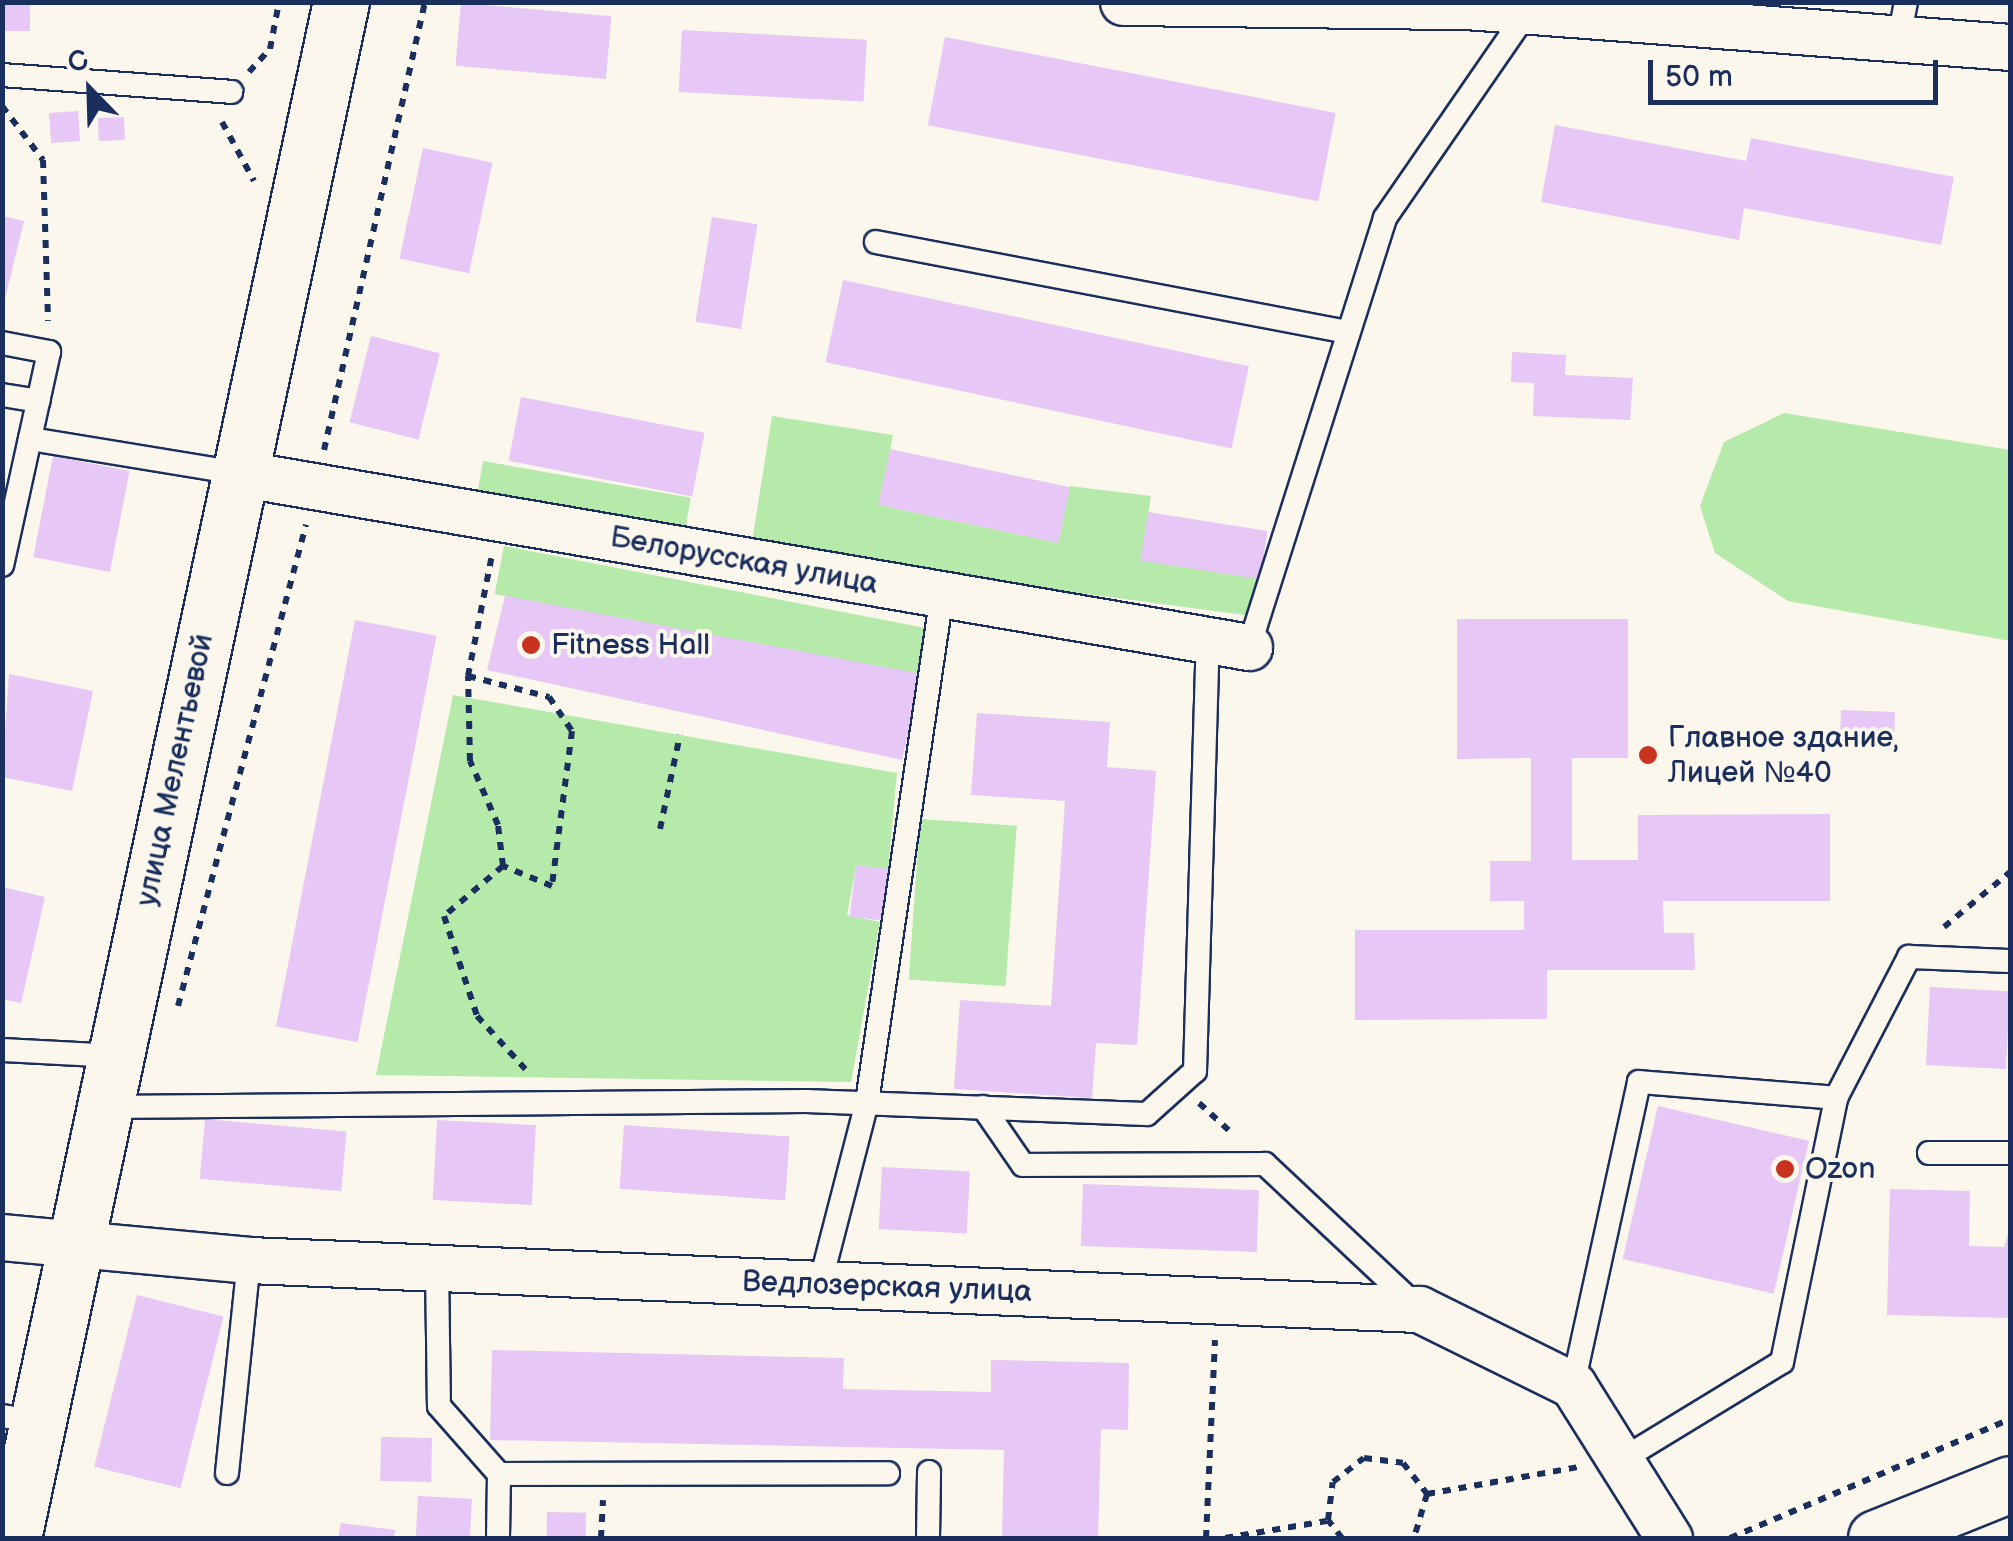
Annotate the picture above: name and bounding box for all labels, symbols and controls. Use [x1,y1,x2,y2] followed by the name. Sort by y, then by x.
[40,40,140,140] north arrow
[1653,40,1943,102] scale bar
[63,43,93,81] text: С
[1665,59,1733,95] text: 50 m
[607,520,881,602] street label: Белорусская улица
[551,627,710,663] place label: Fitness Hall
[129,630,221,910] street label: улица Мелентьевой
[520,634,542,656] marker: Fitness Hall
[1668,720,1899,790] place label: Главное здание, Лицей №40
[1637,744,1659,766] marker: Главное здание, Лицей №40
[1805,1151,1875,1187] place label: Ozon
[1774,1158,1796,1180] marker: Ozon
[741,1264,1033,1310] street label: Ведлозерская улица

